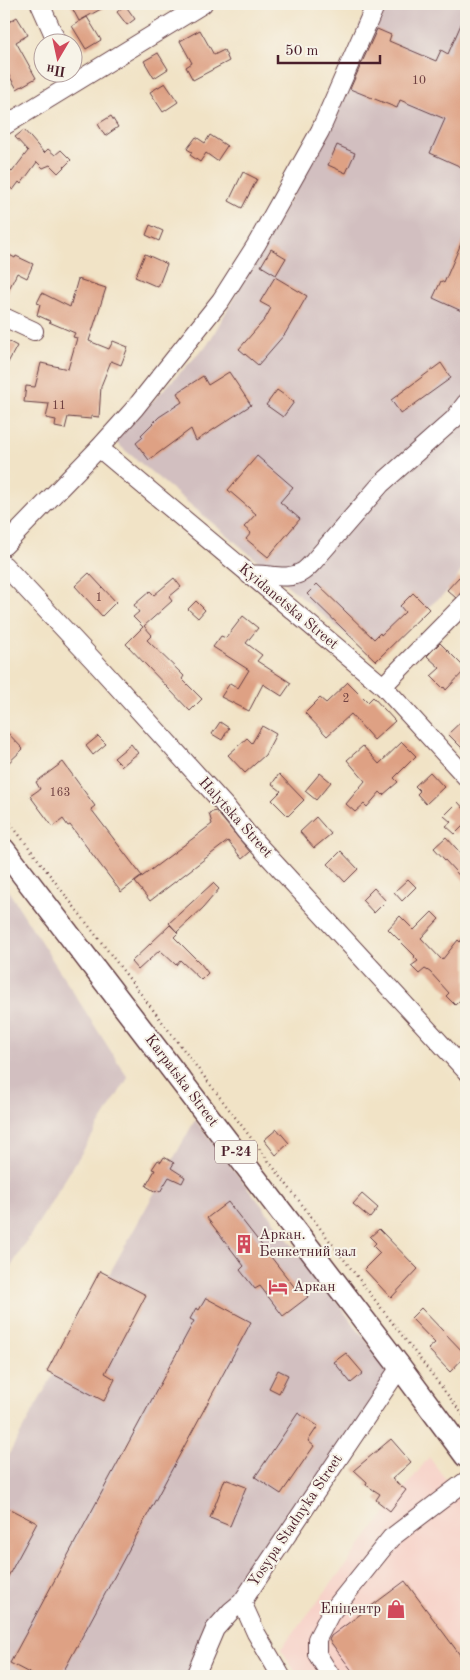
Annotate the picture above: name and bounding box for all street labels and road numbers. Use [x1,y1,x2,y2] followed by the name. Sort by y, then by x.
[235,561,341,653] street label: Kyidanetska Street
[195,775,275,861] street label: Halytska Street
[142,1032,220,1130] street label: Karpatska Street
[215,1140,257,1164] road number: Р-24
[246,1452,346,1590] street label: Yosypa Stadnyka Street

